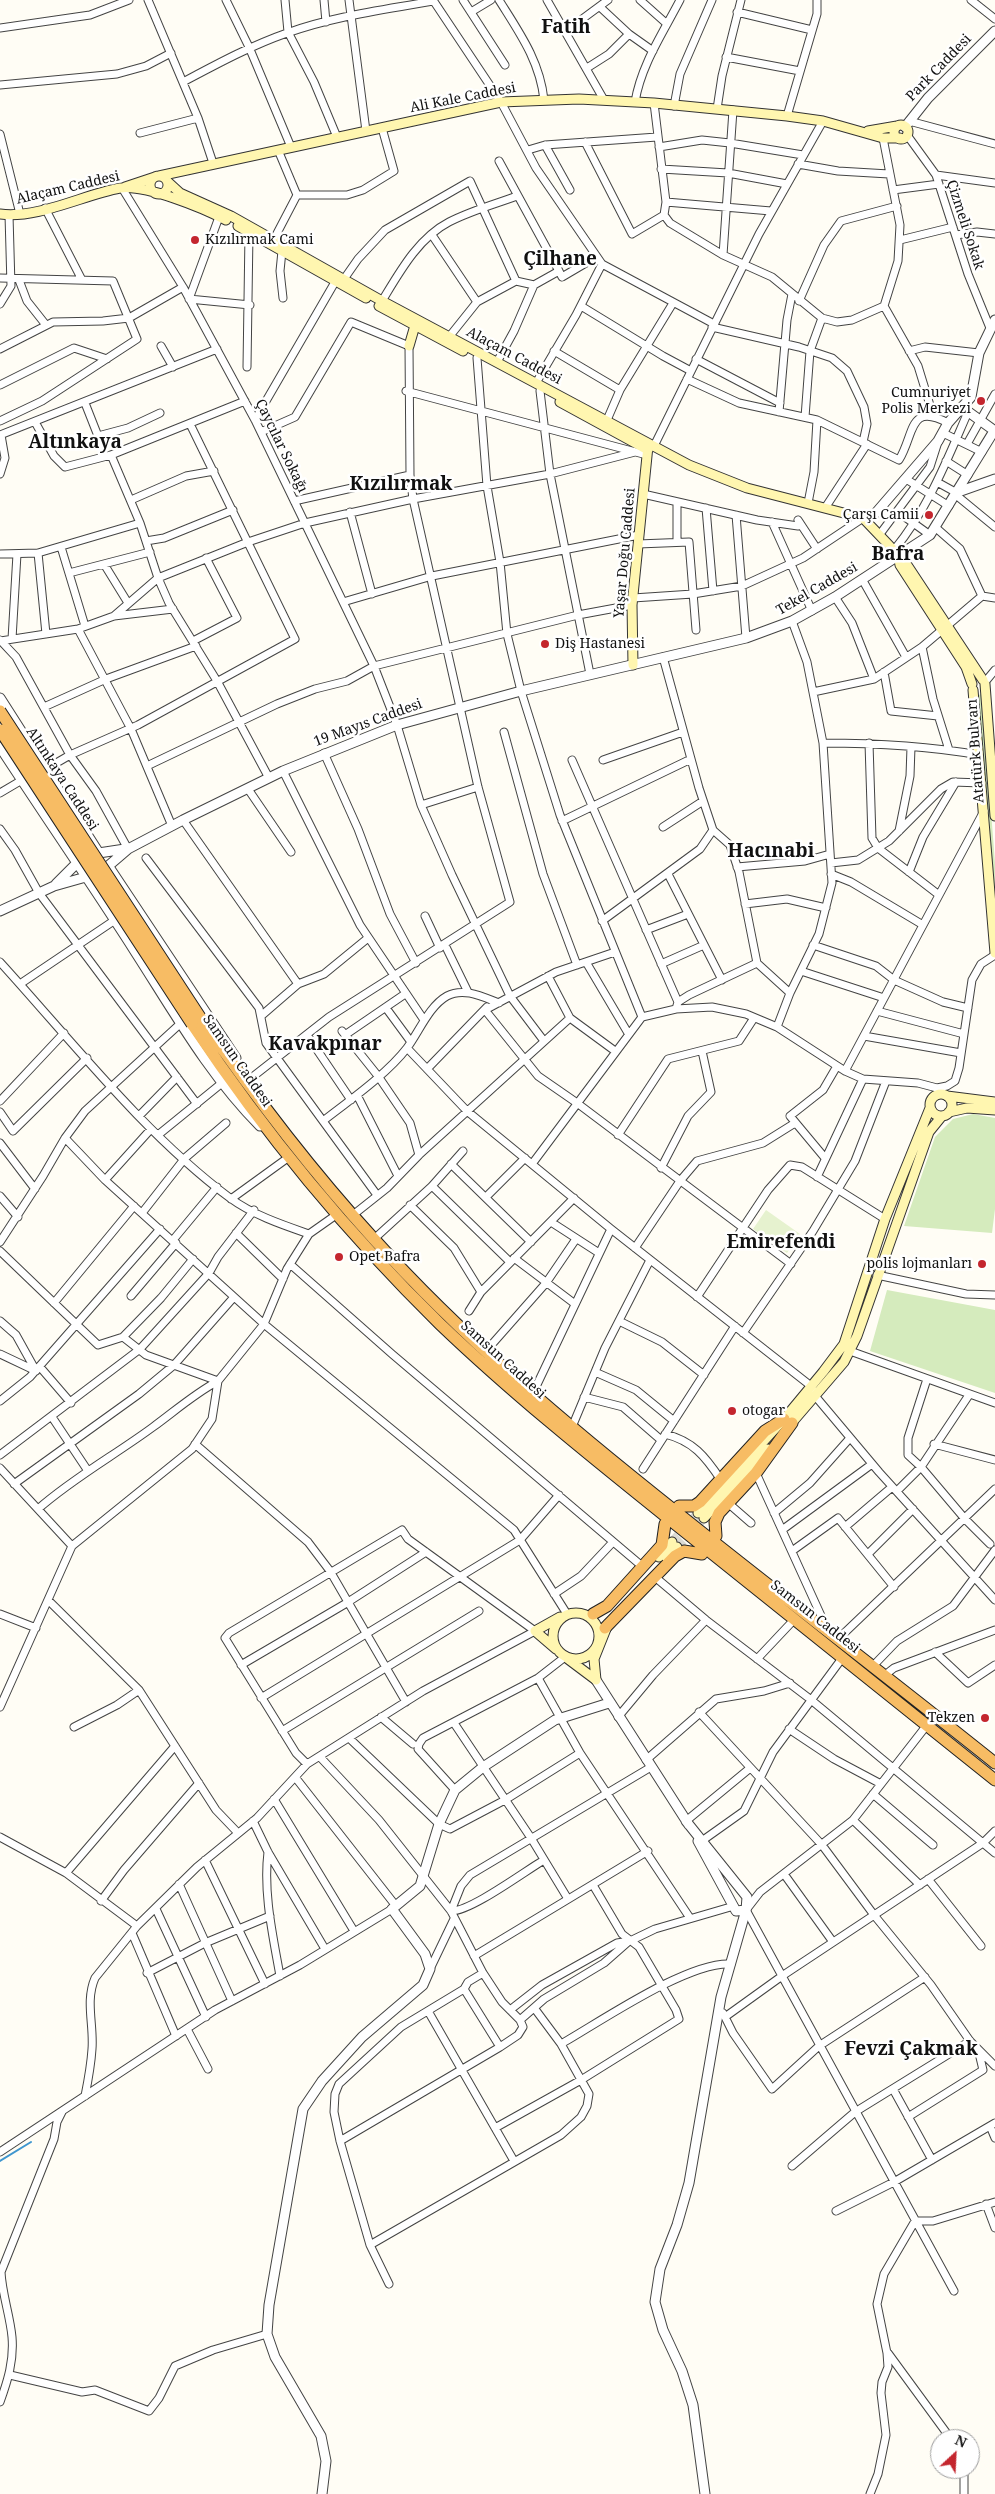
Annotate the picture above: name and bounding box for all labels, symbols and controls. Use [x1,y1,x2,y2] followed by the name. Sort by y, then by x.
[541,17,591,39] district label: Fatih
[903,31,975,105] street label: Park Caddesi
[409,80,517,116] street label: Ali Kale Caddesi
[15,168,121,208] street label: Alaçam Caddesi
[943,178,987,272] street label: Çizmeli Sokak
[205,232,313,248] place label: Kızılırmak Cami
[189,234,201,246] marker: Kızılırmak Cami
[523,249,597,271] district label: Çilhane
[463,324,565,388] street label: Alaçam Caddesi
[881,385,971,418] place label: Cumnuriyet Polis Merkezi
[975,395,987,407] marker: Cumnuriyet Polis Merkezi
[251,397,311,495] street label: Çaycılar Sokağı
[28,432,122,454] district label: Altınkaya
[350,474,452,496] district label: Kızılırmak
[611,487,639,619] street label: Yaşar Doğu Caddesi
[843,507,919,523] place label: Çarşı Camii
[923,509,935,521] marker: Çarşı Camii
[872,544,924,566] district label: Bafra
[774,559,860,619] street label: Tekel Caddesi
[555,636,645,652] place label: Diş Hastanesi
[539,638,551,650] marker: Diş Hastanesi
[311,696,425,750] street label: 19 Mayıs Caddesi
[964,698,988,804] street label: Atatürk Bulvarı
[22,724,102,834] street label: Altınkaya Caddesi
[728,841,814,863] district label: Hacınabi
[199,1012,275,1110] street label: Samsun Caddesi
[268,1034,382,1056] district label: Kavakpınar
[727,1232,835,1254] district label: Emirefendi
[349,1249,420,1265] place label: Opet Bafra
[333,1251,345,1263] marker: Opet Bafra
[866,1256,972,1272] place label: polis lojmanları
[976,1258,988,1270] marker: polis lojmanları
[457,1317,549,1403] street label: Samsun Caddesi
[742,1403,785,1419] place label: otogar
[726,1405,738,1417] marker: otogar
[767,1577,863,1657] street label: Samsun Caddesi
[928,1710,975,1726] place label: Tekzen
[979,1712,991,1724] marker: Tekzen
[844,2039,978,2061] district label: Fevzi Çakmak
[930,2429,980,2479] north arrow
[952,2430,970,2452] text: N

